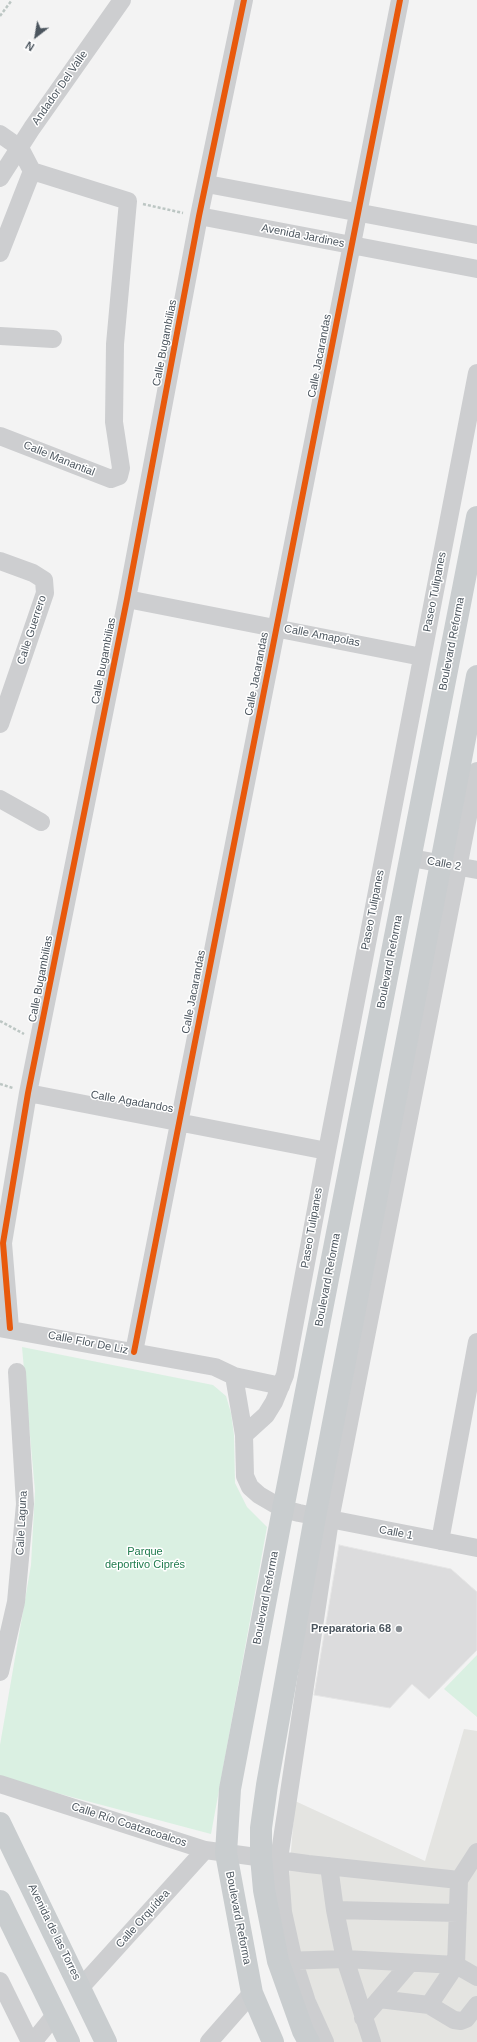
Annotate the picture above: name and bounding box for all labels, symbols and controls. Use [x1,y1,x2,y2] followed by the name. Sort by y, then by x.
[16,16,56,56] north arrow
[23,39,36,53] text: N
[29,48,91,128] street label: Andador Del Valle
[260,221,346,251] street label: Avenida Jardines
[150,299,180,387] street label: Calle Bugambilias
[305,313,335,399] street label: Calle Jacarandas
[21,439,97,479] street label: Calle Manantial
[421,551,449,633] street label: Paseo Tulipanes
[15,594,49,666] street label: Calle Guerrero
[436,596,468,692] street label: Boulevard Reforma
[89,617,119,705] street label: Calle Bugambilias
[283,622,361,650] street label: Calle Amapolas
[242,631,272,717] street label: Calle Jacarandas
[426,855,462,873] street label: Calle 2
[359,869,387,951] street label: Paseo Tulipanes
[374,914,406,1010] street label: Boulevard Reforma
[26,935,56,1023] street label: Calle Bugambilias
[179,949,209,1035] street label: Calle Jacarandas
[90,1088,174,1116] street label: Calle Agadandos
[298,1187,326,1269] street label: Paseo Tulipanes
[312,1232,344,1328] street label: Boulevard Reforma
[47,1329,129,1357] street label: Calle Flor De Liz
[14,1490,30,1556] street label: Calle Laguna
[378,1523,414,1543] street label: Calle 1
[105,1545,185,1571] park label: Parque deportivo Ciprés
[250,1550,282,1646] street label: Boulevard Reforma
[311,1622,391,1636] place label: Preparatoria 68
[394,1624,404,1634] marker: Preparatoria 68
[70,1800,188,1850] street label: Calle Río Coatzacoalcos
[222,1870,254,1966] street label: Boulevard Reforma
[25,1882,83,1982] street label: Avenida de las Torres
[113,1887,173,1951] street label: Calle Orquídea

